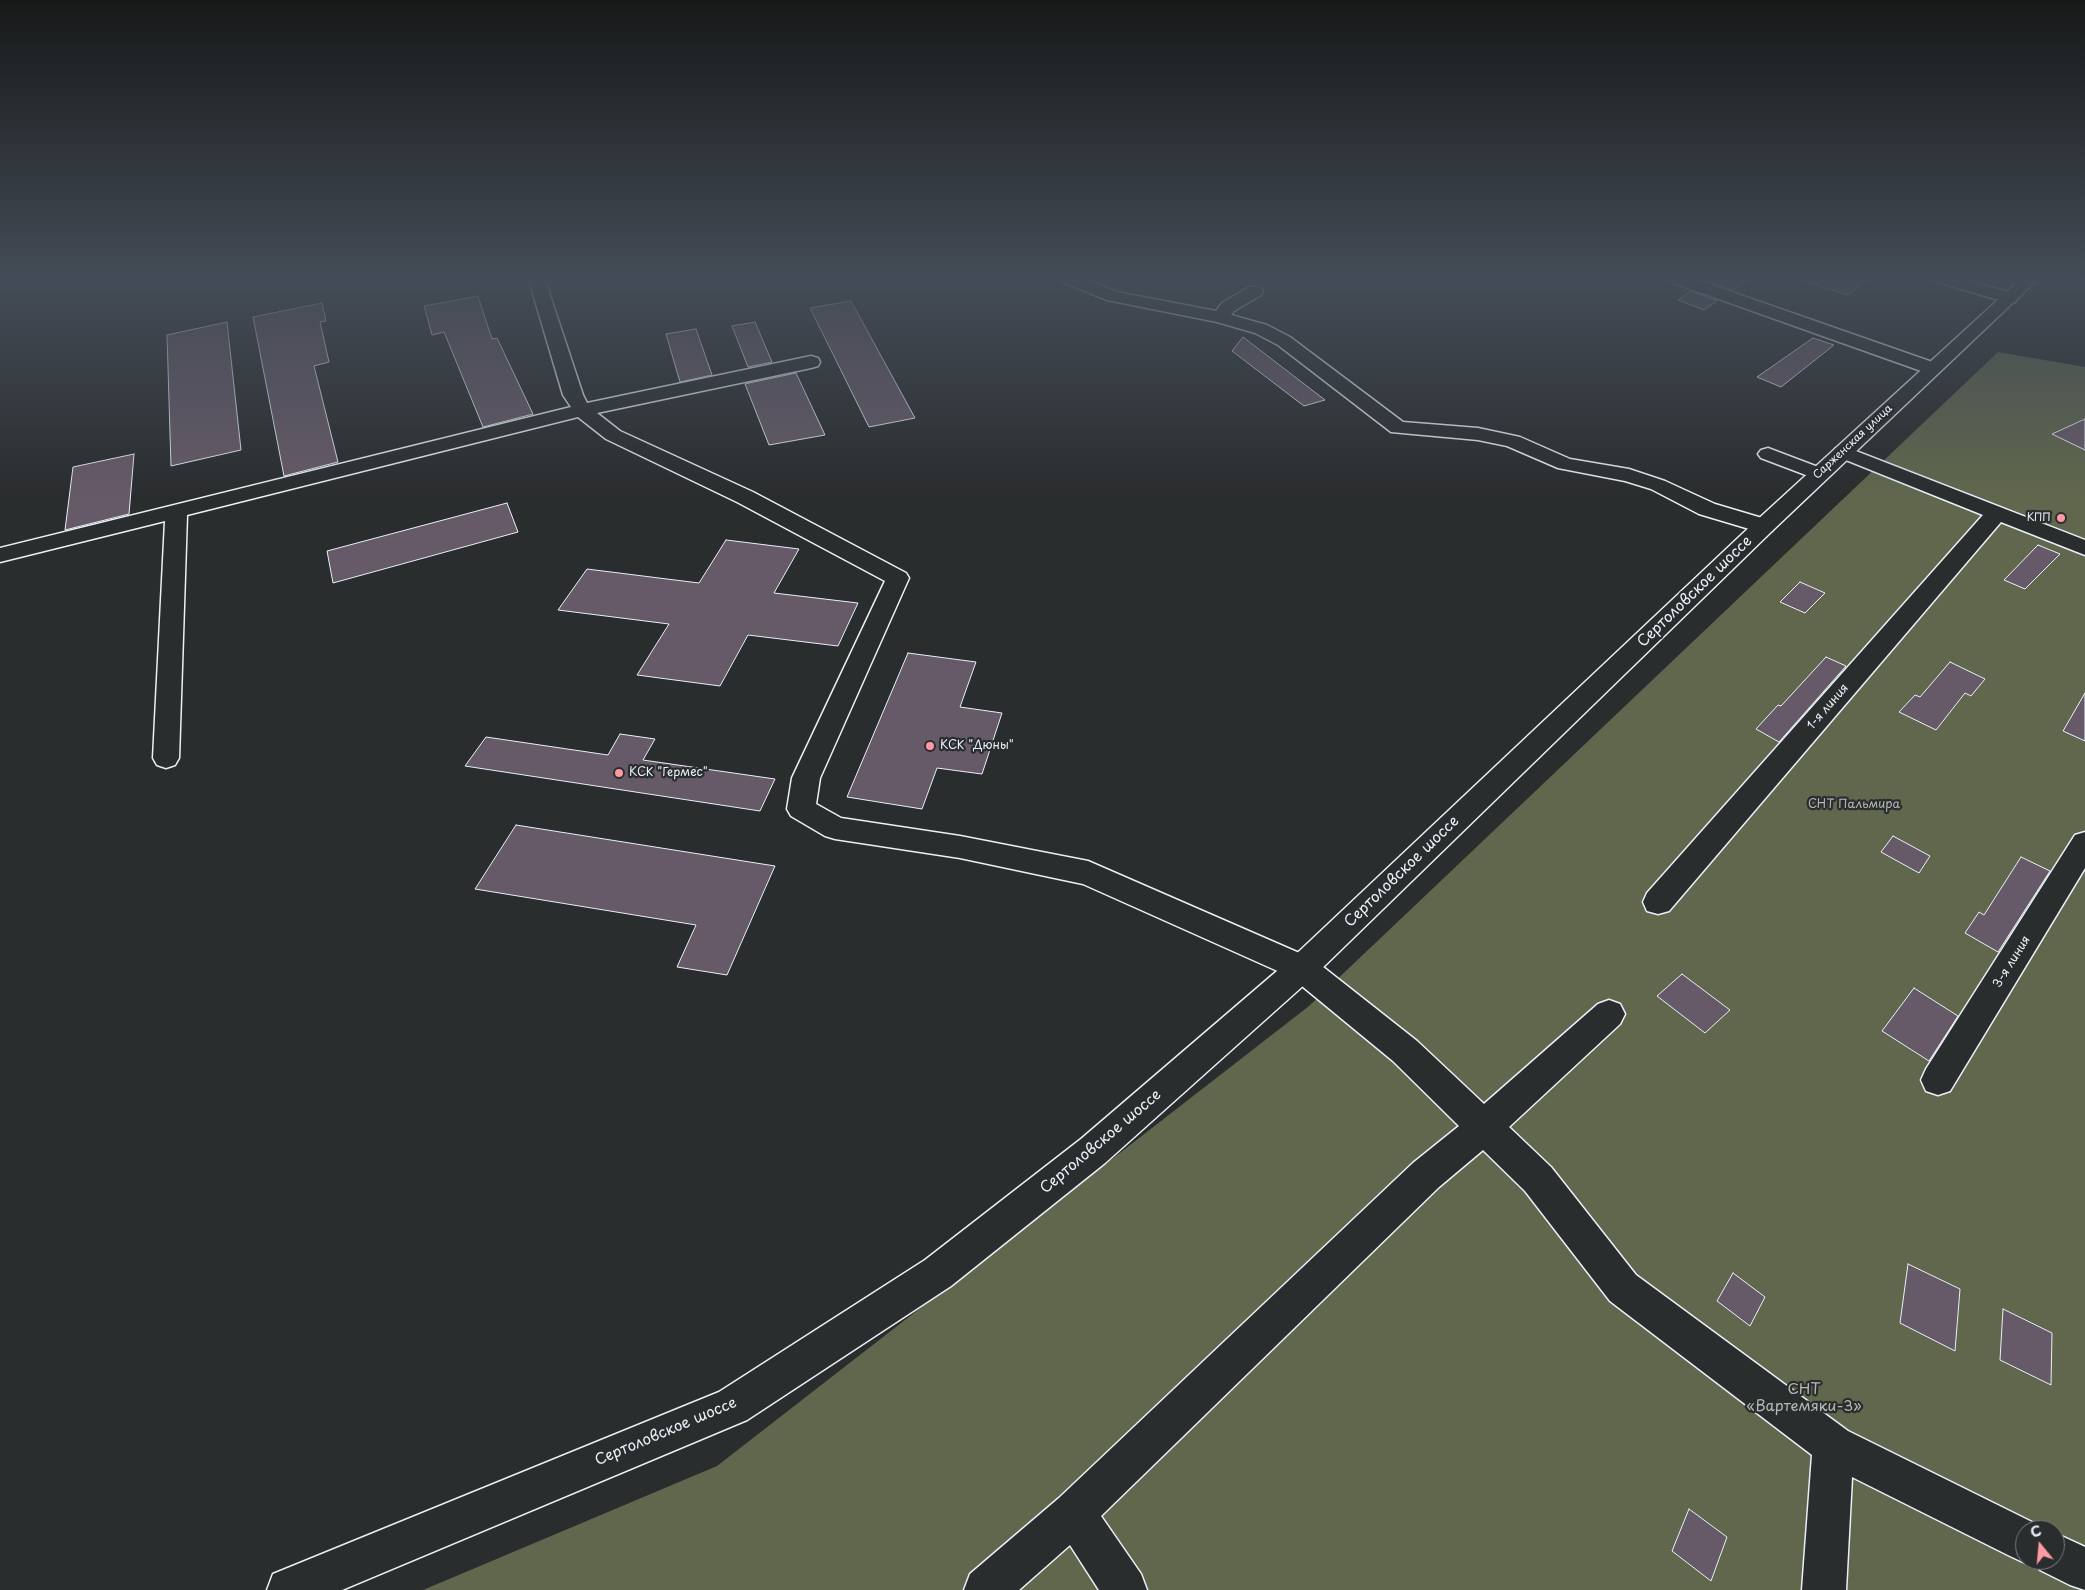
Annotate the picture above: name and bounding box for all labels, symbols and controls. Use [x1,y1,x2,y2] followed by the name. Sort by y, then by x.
[1811,402,1895,482] street label: Сарженская улица
[2027,511,2051,525] place label: КПП
[2055,512,2067,524] marker: КПП
[1634,533,1756,651] street label: Сертоловское шоссе
[1804,681,1852,733] street label: 1-я линия
[940,739,1014,753] place label: КСК "Дюны"
[924,740,936,752] marker: КСК "Дюны"
[629,766,708,780] place label: КСК "Гермес"
[613,767,625,779] marker: КСК "Гермес"
[1808,798,1900,812] park label: СНТ Пальмира
[1341,813,1463,931] street label: Сертоловское шоссе
[1990,933,2034,991] street label: 3-я линия
[1037,1086,1165,1198] street label: Сертоловское шоссе
[1746,1381,1862,1416] park label: СНТ «Вартемяки-3»
[592,1394,740,1470] street label: Сертоловское шоссе
[2015,1520,2065,1570] north arrow
[2028,1520,2044,1543] text: С

